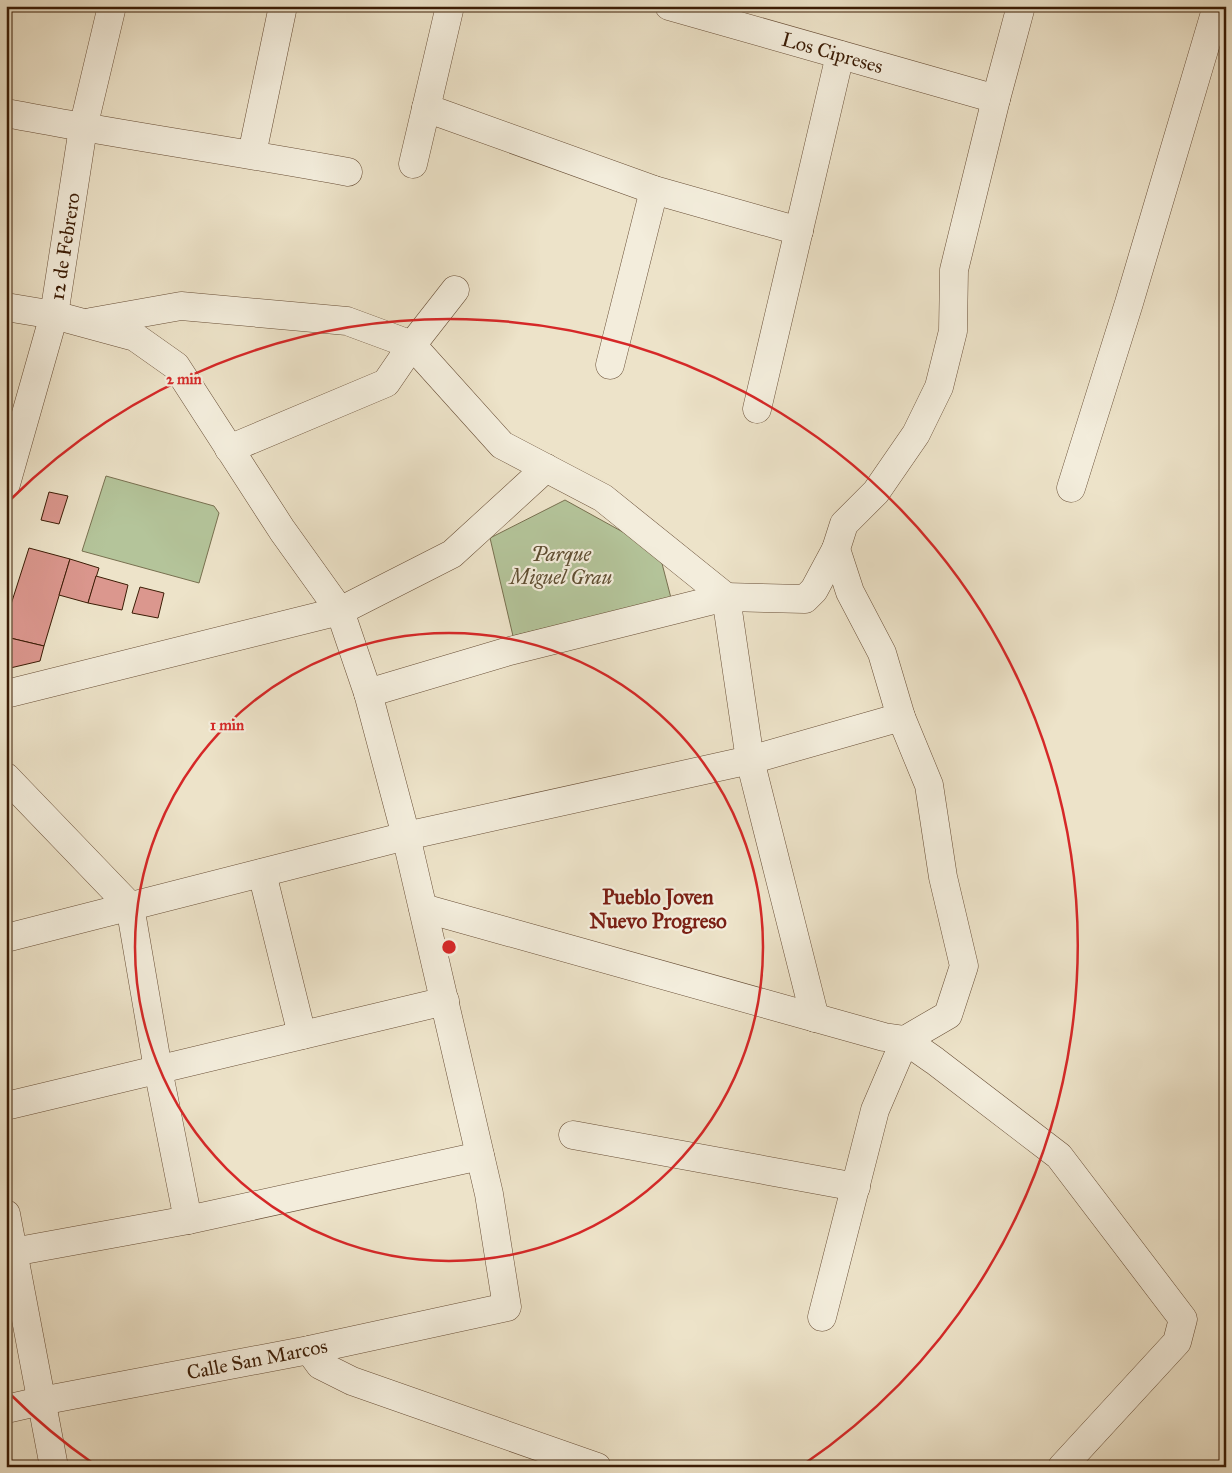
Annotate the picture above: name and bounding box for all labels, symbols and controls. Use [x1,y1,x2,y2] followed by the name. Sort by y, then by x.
[779,27,886,78] street label: Los Cipreses
[44,191,85,302] street label: 12 de Febrero
[166,370,203,388] text: 2 min
[508,542,612,589] park label: Parque Miguel Grau
[210,716,245,734] text: 1 min
[589,884,727,934] district label: Pueblo Joven Nuevo Progreso
[440,938,458,956] centre of rings
[185,1334,329,1384] street label: Calle San Marcos

